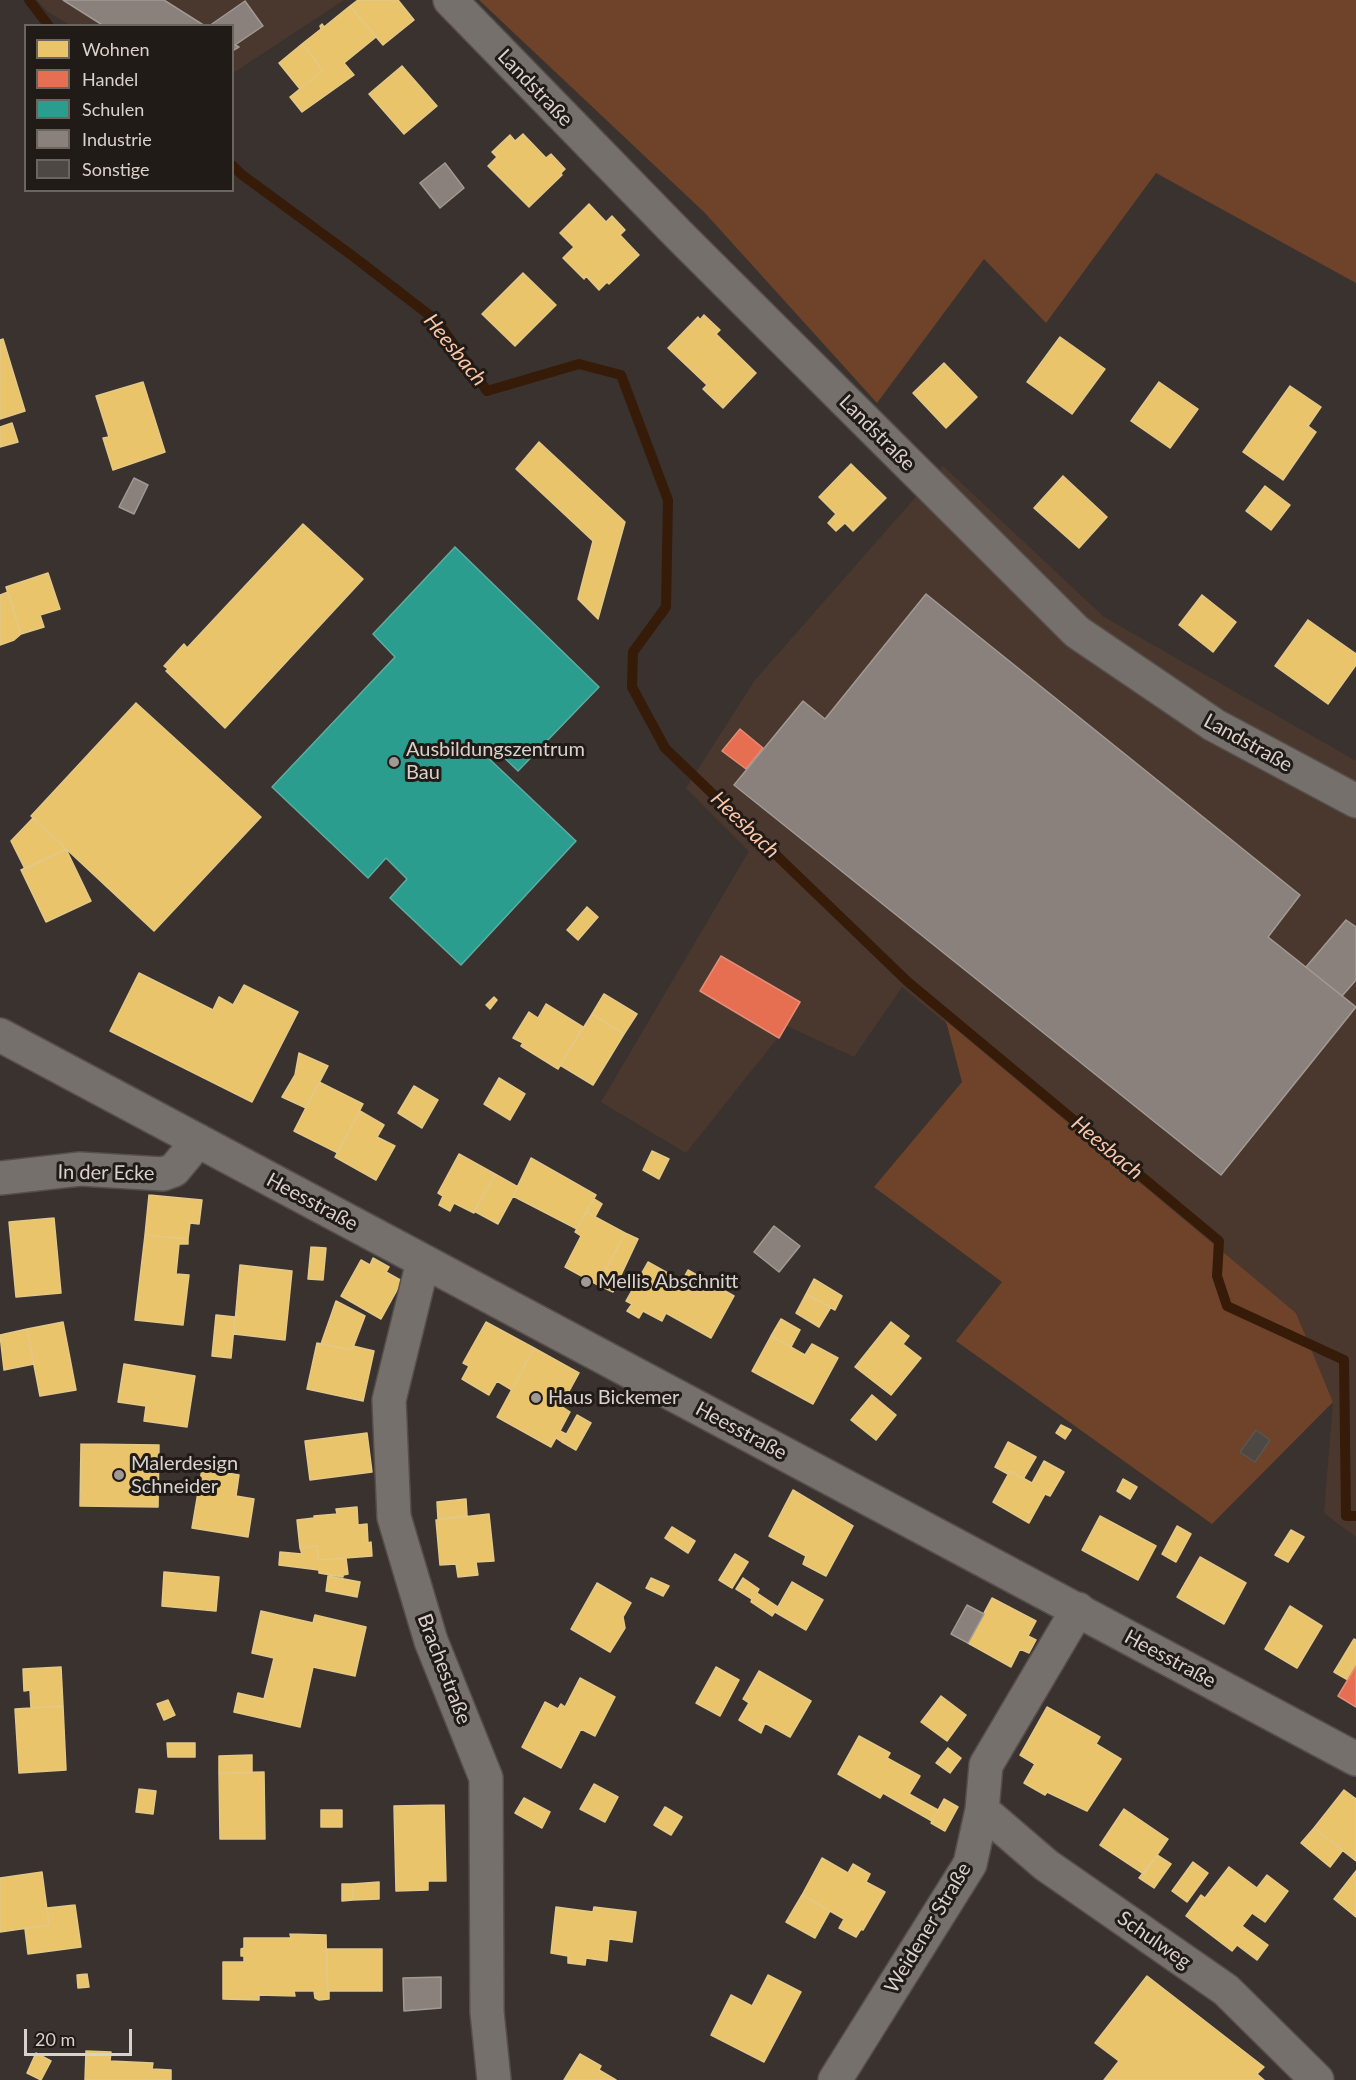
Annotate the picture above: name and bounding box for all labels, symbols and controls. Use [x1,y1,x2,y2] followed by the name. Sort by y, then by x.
[24,24,234,192] legend
[82,38,149,60] text: Wohnen
[492,45,578,131] street label: Landstraße
[82,68,138,90] text: Handel
[82,98,144,120] text: Schulen
[82,128,152,150] text: Industrie
[82,158,150,180] text: Sonstige
[418,309,492,391] water label: Heesbach
[834,390,920,476] street label: Landstraße
[1199,709,1297,777] street label: Landstraße
[406,738,585,785] place label: Ausbildungszentrum Bau
[387,755,401,769] marker: Ausbildungszentrum Bau
[705,786,785,864] water label: Heesbach
[1066,1111,1148,1185] water label: Heesbach
[57,1160,155,1186] street label: In der Ecke
[262,1168,362,1236] street label: Heesstraße
[598,1270,739,1294] place label: Mellis Abschnitt
[579,1275,593,1289] marker: Mellis Abschnitt
[548,1386,679,1410] place label: Haus Bickemer
[529,1391,543,1405] marker: Haus Bickemer
[691,1397,791,1465] street label: Heesstraße
[131,1452,238,1499] place label: Malerdesign Schneider
[112,1468,126,1482] marker: Malerdesign Schneider
[412,1611,476,1727] street label: Brachestraße
[1120,1625,1220,1693] street label: Heesstraße
[880,1859,976,1997] street label: Weidener Straße
[1113,1906,1195,1974] street label: Schulweg
[27,2017,135,2055] scale bar
[35,2028,75,2050] text: 20 m

